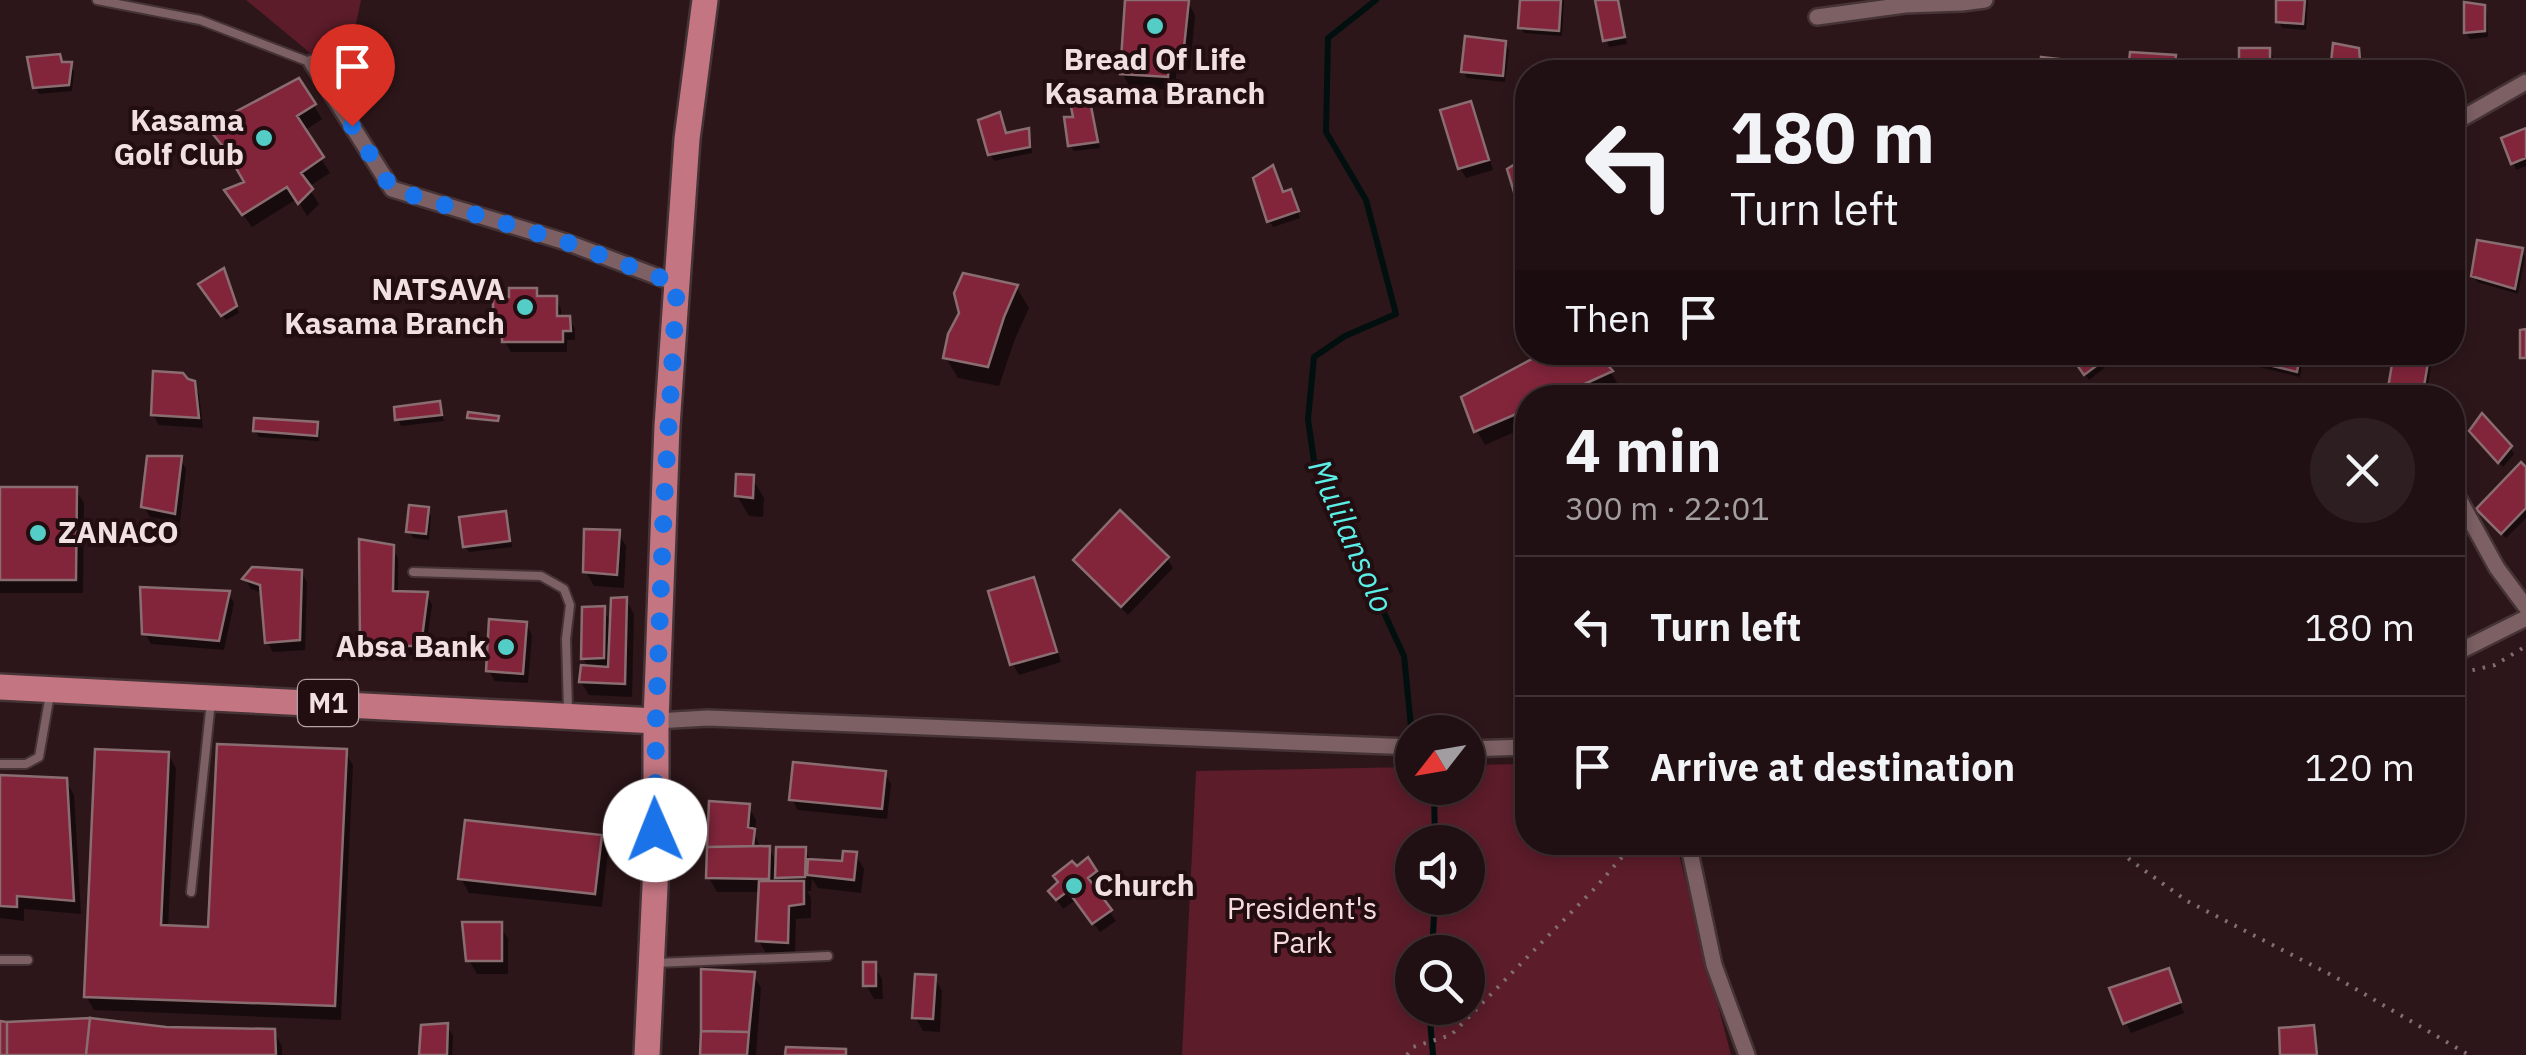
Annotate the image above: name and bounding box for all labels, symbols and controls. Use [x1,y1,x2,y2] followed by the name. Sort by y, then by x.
[1144,15,1166,37] marker: Bread Of Life Kasama Branch
[310,24,395,127] pin
[325,39,380,94] icon: arrive
[1045,39,1265,112] place label: Bread Of Life Kasama Branch
[1730,91,1935,182] text: 180 m
[114,100,244,173] place label: Kasama Golf Club
[1565,100,1695,230] icon: left
[253,127,275,149] marker: Kasama Golf Club
[1730,179,1899,237] text: Turn left
[284,269,505,342] place label: NATSAVA Kasama Branch
[1671,290,1726,345] icon: arrive
[1565,293,1651,342] text: Then
[514,296,536,318] marker: NATSAVA Kasama Branch
[1565,410,1722,489] text: 4 min
[2310,418,2415,523] button: close
[1299,452,1404,619] water label: Mulilansolo
[1565,487,1770,529] text: 300 m · 22:01
[58,512,179,551] place label: ZANACO
[27,522,49,544] marker: ZANACO
[1565,599,1620,654] icon: left
[1650,602,1801,651] text: Turn left
[2304,602,2415,651] text: 180 m
[336,626,487,665] place label: Absa Bank
[495,636,517,658] marker: Absa Bank
[298,680,358,726] road number: M1
[1395,715,1485,805] north arrow
[1395,715,1485,1025] map controls
[1565,739,1620,794] icon: arrive
[1650,742,2015,791] text: Arrive at destination
[2304,742,2415,791] text: 120 m
[603,778,707,882] position arrow
[1395,825,1485,915] button: sound
[1094,865,1195,904] place label: Church
[1063,875,1085,897] marker: Church
[1227,888,1377,961] park label: President's Park
[1395,935,1485,1025] button: search

